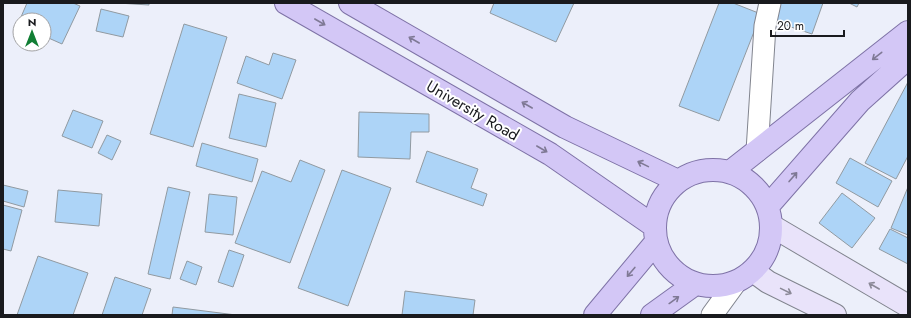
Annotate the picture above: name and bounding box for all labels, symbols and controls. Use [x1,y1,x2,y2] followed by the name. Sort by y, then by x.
[12,12,52,52] north arrow
[771,12,844,38] scale bar
[28,14,36,30] text: N
[777,17,804,35] text: 20 m
[314,19,326,27] one-way arrow
[409,35,421,43] one-way arrow
[872,52,883,60] one-way arrow
[422,74,523,146] street label: University Road
[521,100,533,108] one-way arrow
[536,146,548,154] one-way arrow
[637,160,649,167] one-way arrow
[789,171,798,182] one-way arrow
[626,267,635,278] one-way arrow
[868,282,880,290] one-way arrow
[780,288,792,295] one-way arrow
[668,295,679,304] one-way arrow

